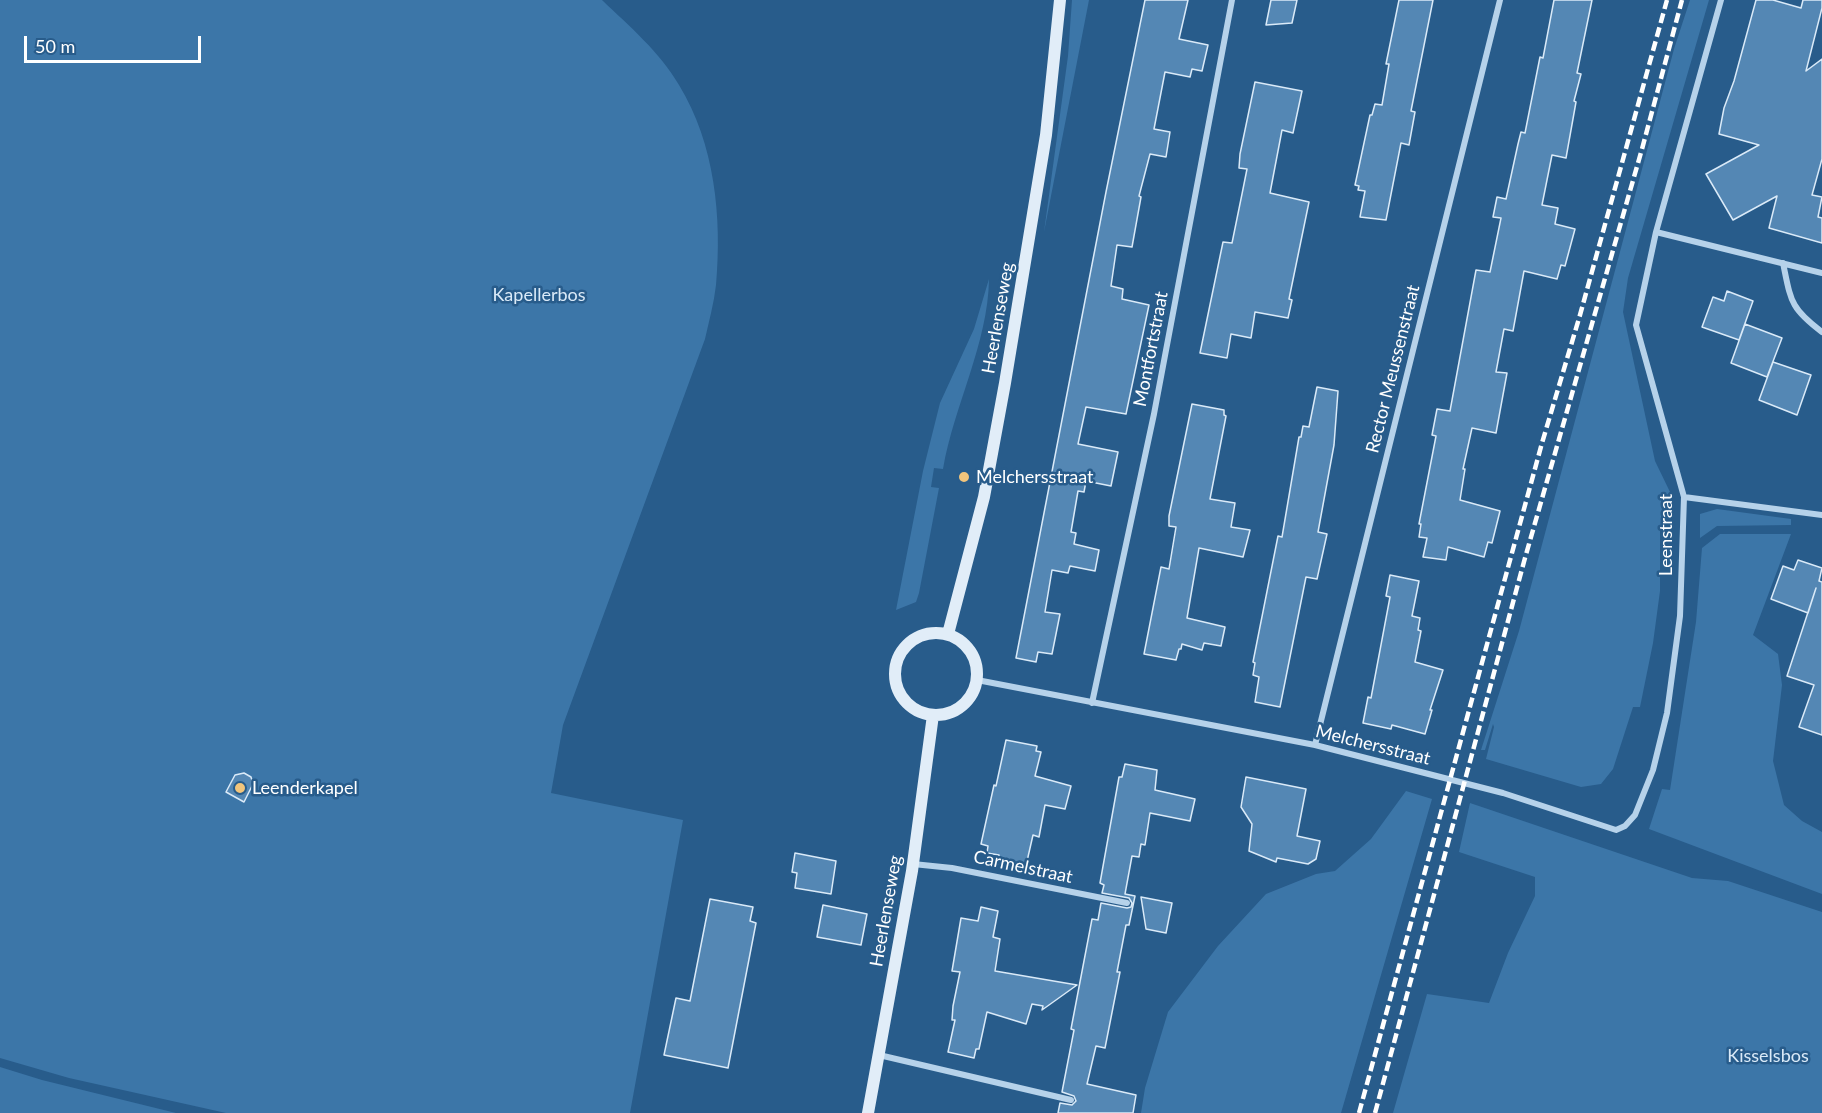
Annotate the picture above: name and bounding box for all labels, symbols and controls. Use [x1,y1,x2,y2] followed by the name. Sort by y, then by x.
[27,24,204,62] scale bar
[35,35,75,57] text: 50 m
[978,261,1018,375] street label: Heerlenseweg
[1362,283,1424,455] street label: Rector Meussenstraat
[492,284,586,306] park label: Kapellerbos
[1129,290,1173,408] street label: Montfortstraat
[976,466,1094,488] place label: Melchersstraat
[957,470,971,484] marker: Melchersstraat
[1655,494,1677,576] street label: Leenstraat
[1313,720,1433,770] street label: Melchersstraat
[252,777,358,799] place label: Leenderkapel
[233,781,247,795] marker: Leenderkapel
[971,846,1075,888] street label: Carmelstraat
[866,854,906,968] street label: Heerlenseweg
[1727,1045,1809,1067] park label: Kisselsbos

